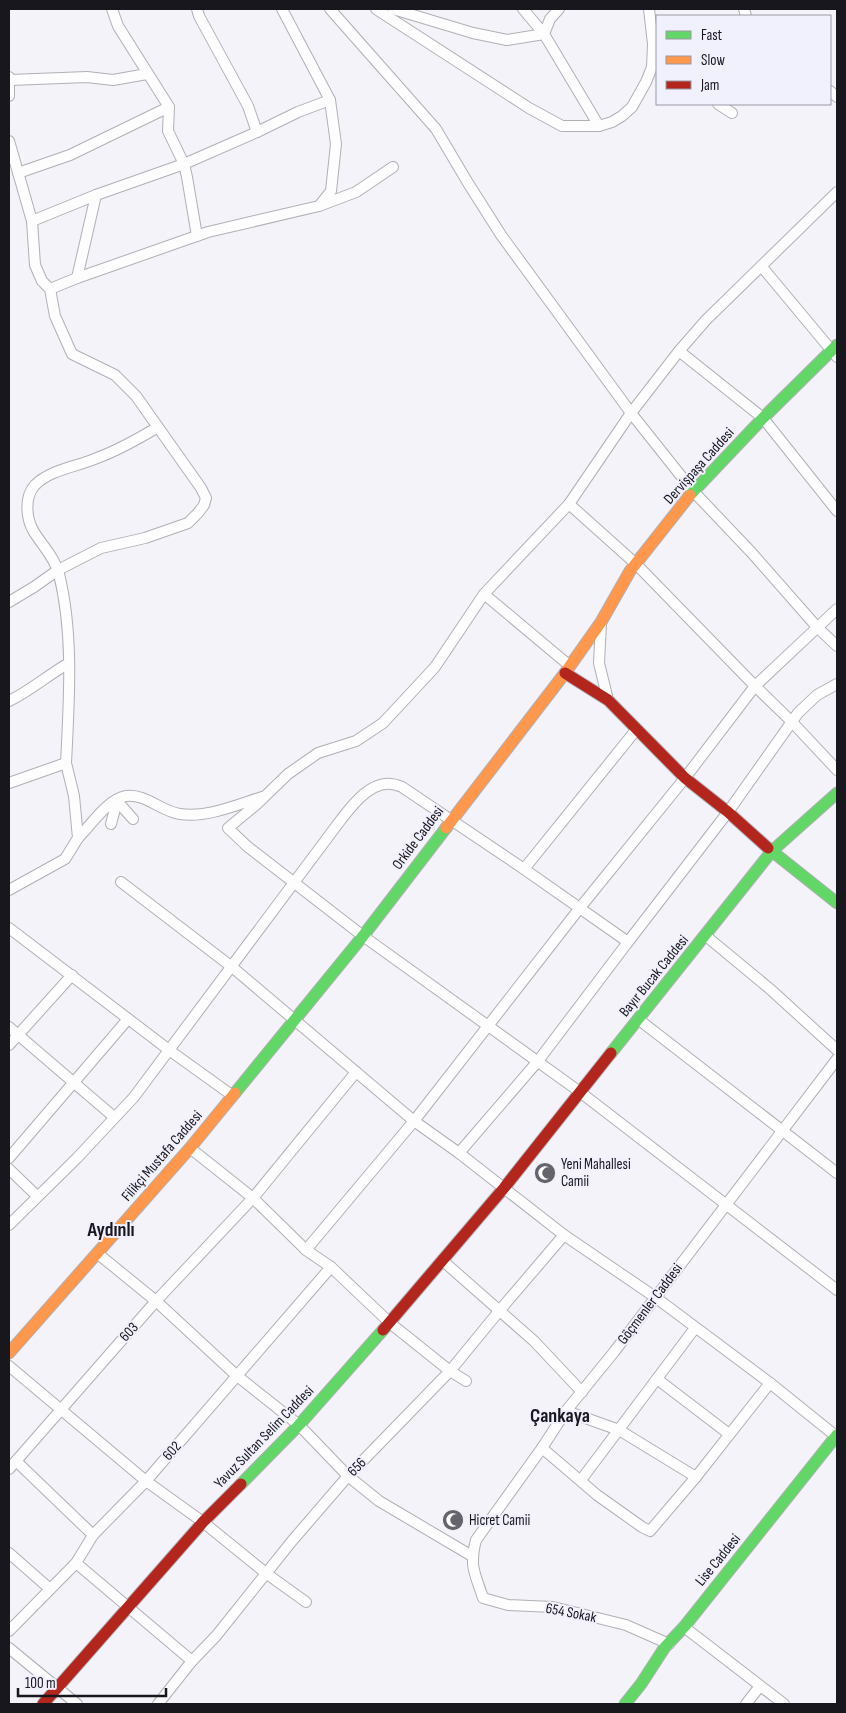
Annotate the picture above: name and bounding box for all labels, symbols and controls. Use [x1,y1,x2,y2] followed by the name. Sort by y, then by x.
[656,15,831,105] legend
[701,26,723,45] text: Fast
[701,51,725,70] text: Slow
[700,76,719,95] text: Jam
[660,424,739,508] street label: Dervişpaşa Caddesi
[388,802,448,873] street label: Orkide Caddesi
[615,931,693,1021] street label: Bayır Bucak Caddesi
[117,1107,207,1205] street label: Filikçi Mustafa Caddesi
[561,1155,631,1191] place label: Yeni Mahallesi Camii
[533,1161,557,1185] mosque icon: Yeni Mahallesi Camii
[86,1218,135,1242] district label: Aydınlı
[613,1259,687,1348] street label: Göçmenler Caddesi
[115,1318,143,1346] street label: 603
[210,1381,318,1492] street label: Yavuz Sultan Selim Caddesi
[530,1404,590,1428] district label: Çankaya
[158,1437,186,1465] street label: 602
[344,1454,370,1480] street label: 656
[441,1508,465,1532] mosque icon: Hicret Camii
[469,1511,531,1530] place label: Hicret Camii
[691,1530,745,1590] street label: Lise Caddesi
[544,1599,598,1627] street label: 654 Sokak
[18,1666,165,1698] scale bar
[25,1674,56,1693] text: 100 m

